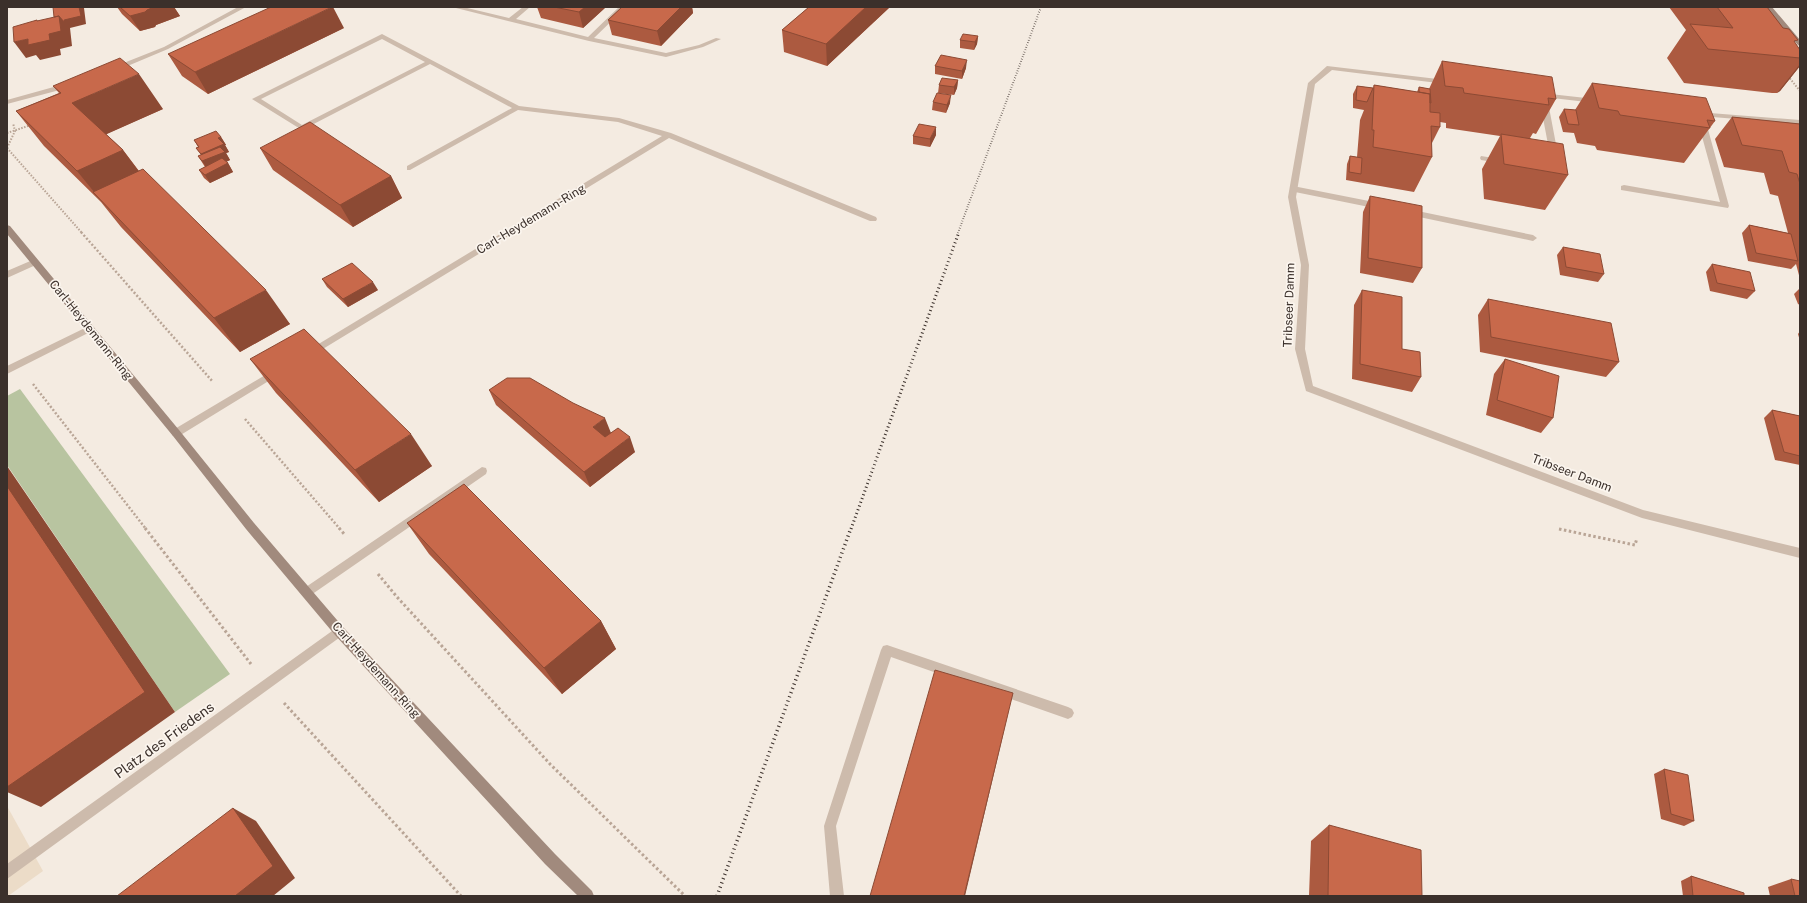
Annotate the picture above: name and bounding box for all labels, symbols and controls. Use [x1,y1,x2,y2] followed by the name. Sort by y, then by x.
[474,181,588,257] street label: Carl-Heydemann-Ring
[1281,262,1297,348] street label: Tribseer Damm
[46,277,136,383] street label: Carl-Heydemann-Ring
[1530,451,1614,495] street label: Tribseer Damm
[329,619,423,721] street label: Carl-Heydemann-Ring
[111,699,217,781] street label: Platz des Friedens

